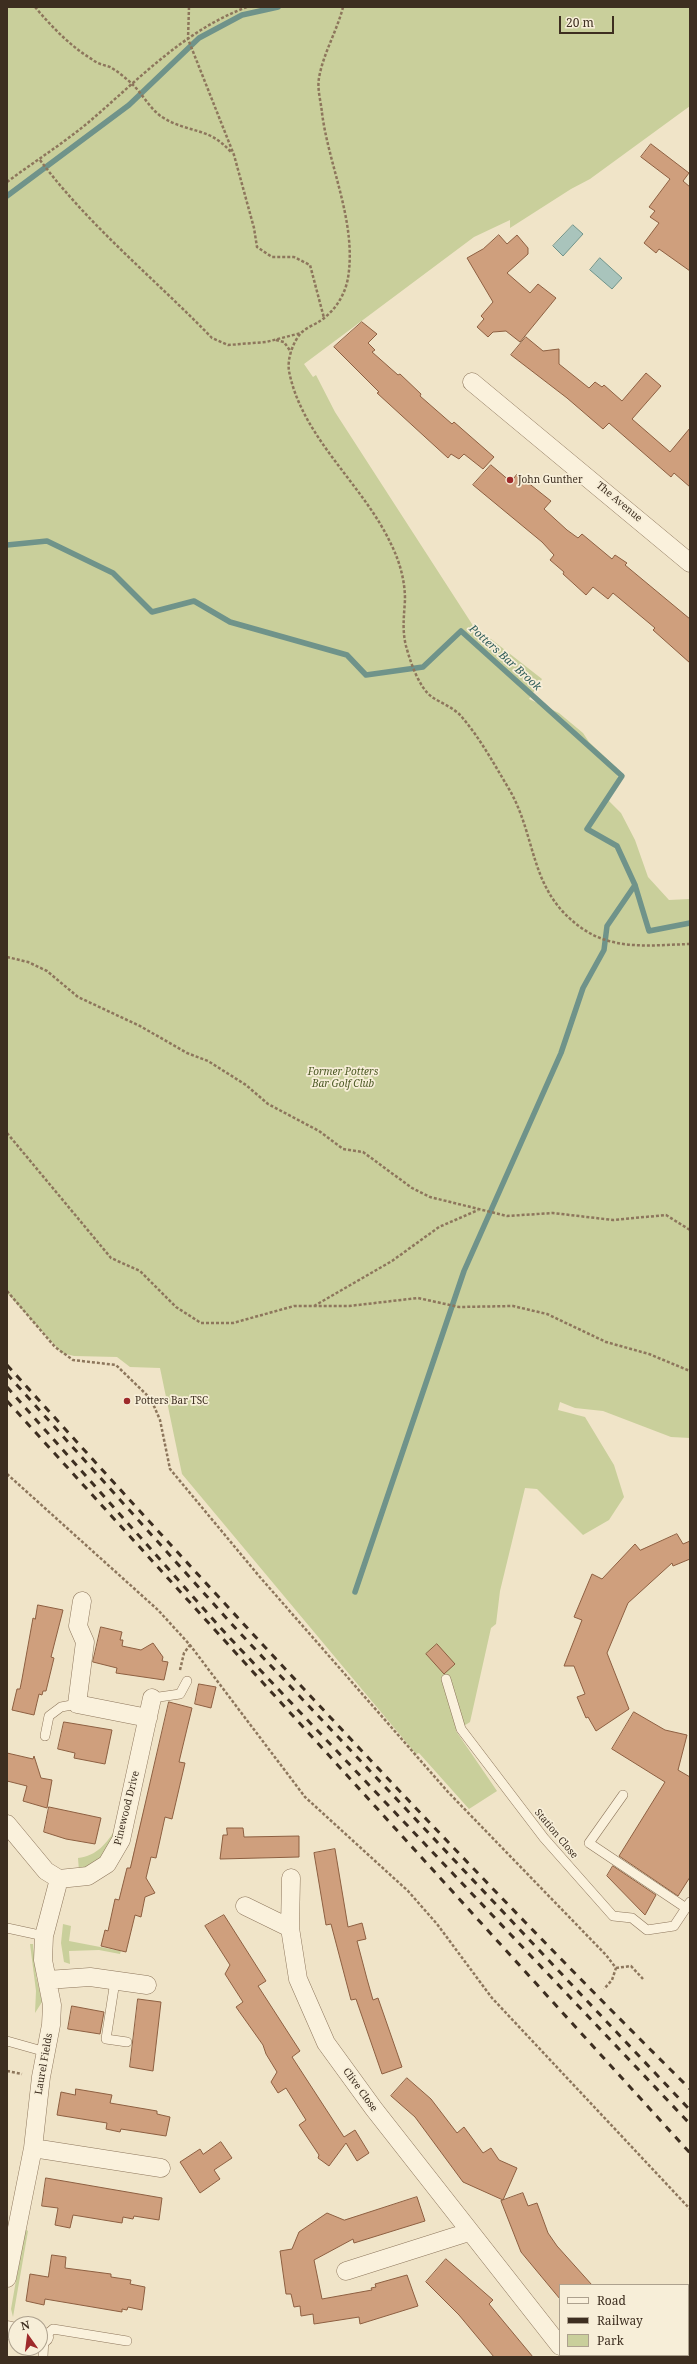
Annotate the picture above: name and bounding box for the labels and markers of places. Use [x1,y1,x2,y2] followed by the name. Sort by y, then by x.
[518,474,583,486] place label: John Gunther
[505,475,515,485] marker: John Gunther
[135,1395,208,1407] place label: Potters Bar TSC
[122,1396,132,1406] marker: Potters Bar TSC

